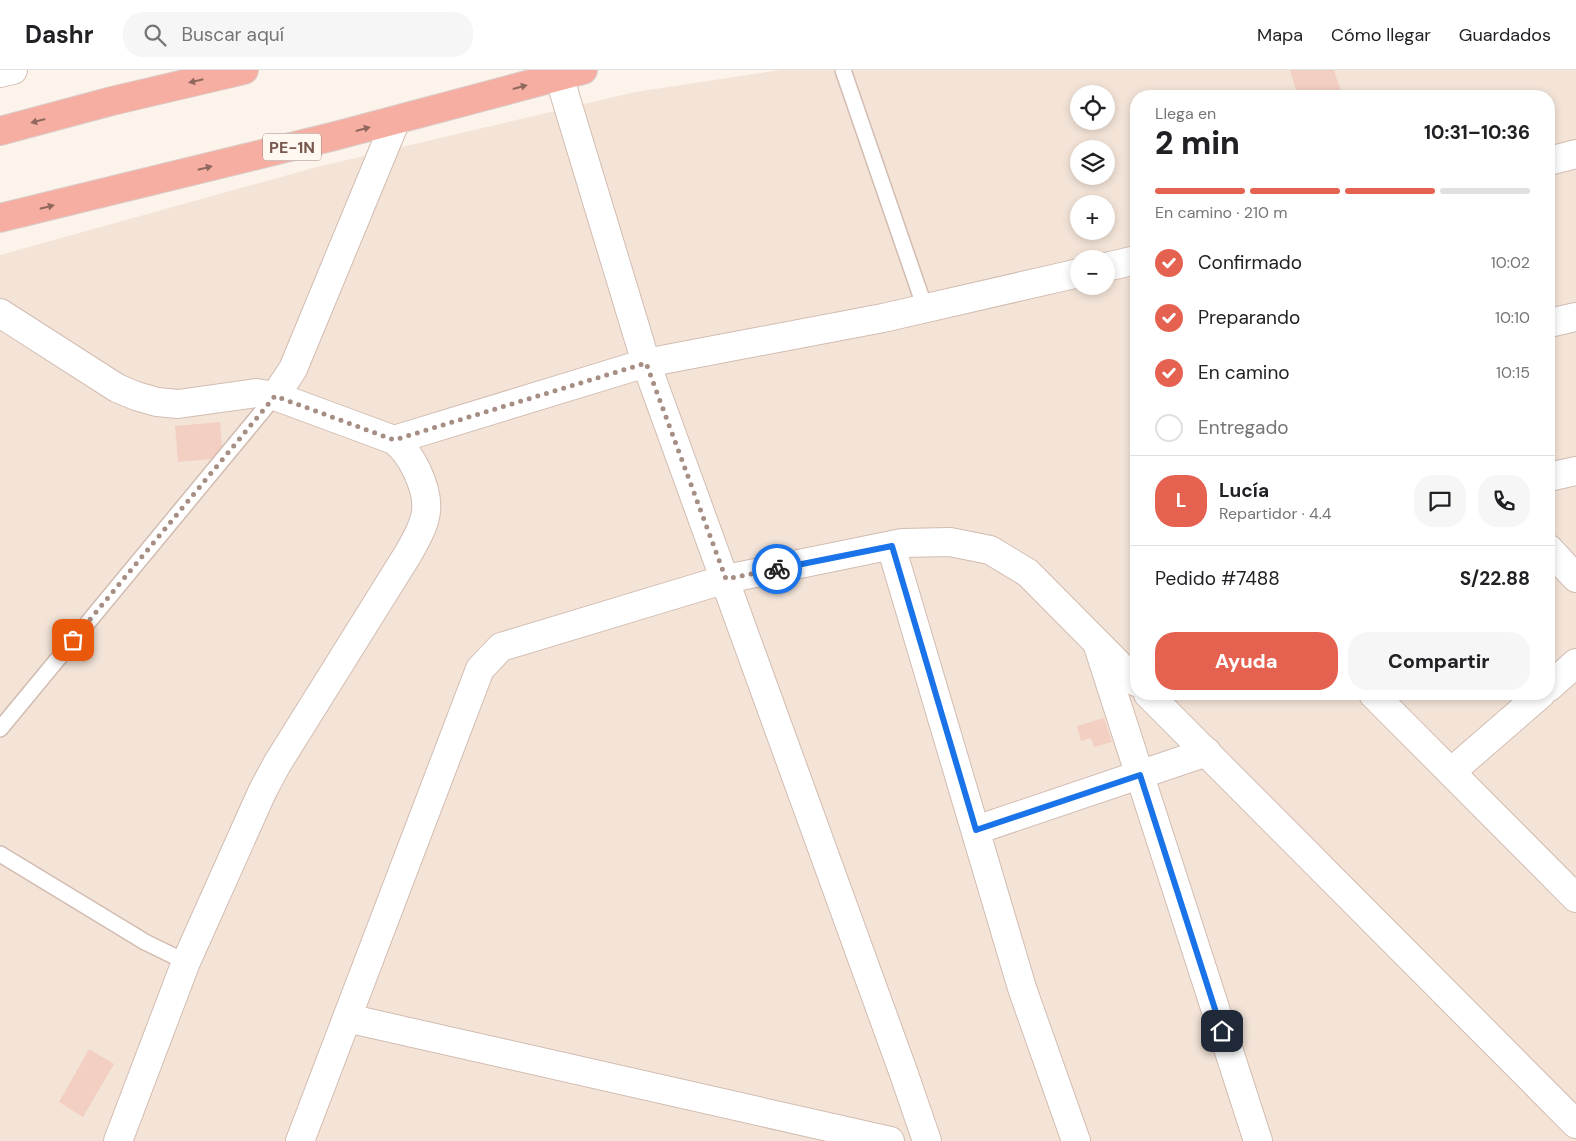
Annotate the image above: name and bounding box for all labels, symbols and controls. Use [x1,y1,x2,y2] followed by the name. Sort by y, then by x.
[123,12,473,57] search box
[25,19,93,50] text: Dashr
[141,21,169,49] icon: search
[181,22,284,47] text: Buscar aquí
[1257,23,1303,47] text: Mapa
[1331,23,1431,47] text: Cómo llegar
[1459,23,1551,47] text: Guardados
[189,77,204,85] one-way arrow
[512,82,527,90] one-way arrow
[1070,85,1115,295] map controls
[1070,85,1115,130] button: locate
[1155,103,1216,124] text: Llega en
[31,117,46,125] one-way arrow
[1424,120,1530,145] text: 10:31–10:36
[1155,122,1240,164] text: 2 min
[355,124,370,132] one-way arrow
[263,134,321,160] road number: PE-1N
[1070,140,1115,185] button: layers
[198,164,213,172] one-way arrow
[1070,195,1115,240] button: +
[40,202,55,210] one-way arrow
[1155,202,1287,223] text: En camino · 210 m
[1155,249,1183,277] icon: check
[1070,250,1115,295] button: −
[1198,250,1302,275] text: Confirmado
[1491,252,1530,273] text: 10:02
[1155,304,1183,332] icon: check
[1198,305,1300,330] text: Preparando
[1495,307,1530,328] text: 10:10
[1155,359,1183,387] icon: check
[1198,360,1290,385] text: En camino
[1496,362,1530,383] text: 10:15
[1198,415,1289,440] text: Entregado
[1414,475,1466,527] button: chat
[1478,475,1530,527] button: phone
[1219,478,1269,503] text: Lucía
[1176,488,1186,513] text: L
[1219,503,1332,524] text: Repartidor · 4.4
[752,544,802,594] courier
[763,555,791,583] icon: bike
[1155,566,1280,591] text: Pedido #7488
[1460,566,1530,591] text: S/22.88
[52,619,94,661] pin
[59,626,87,654] icon: bag
[1155,632,1338,690] button: Ayuda
[1348,632,1530,690] button: Compartir
[1201,1010,1243,1052] pin
[1208,1017,1236,1045] icon: home

